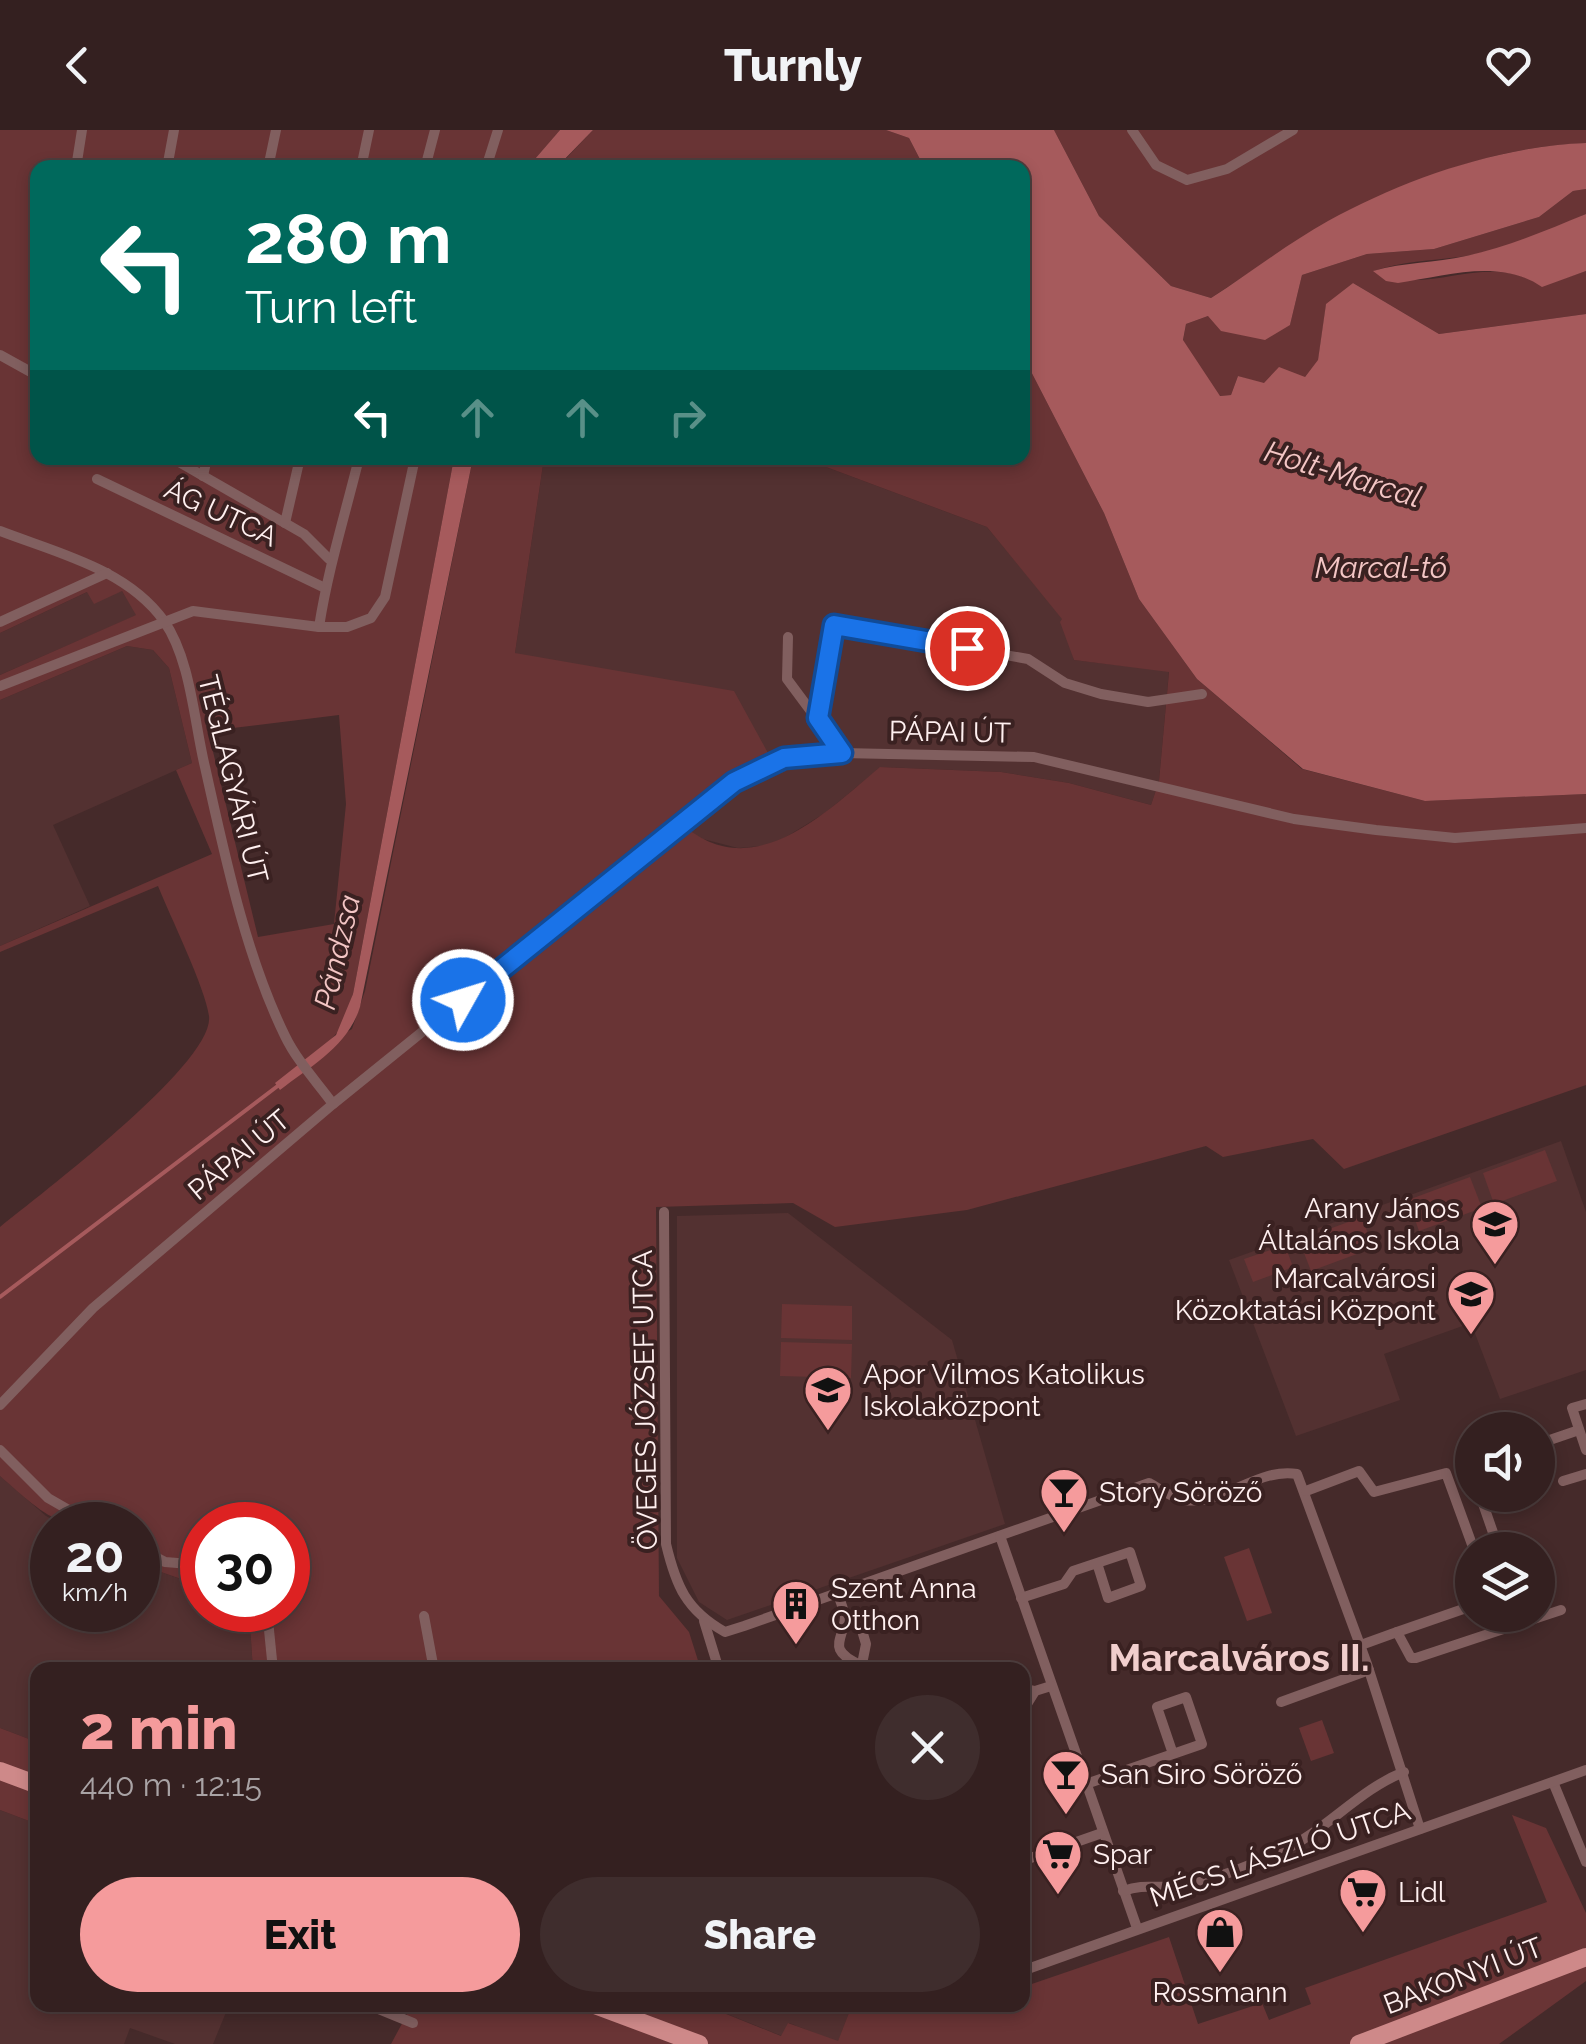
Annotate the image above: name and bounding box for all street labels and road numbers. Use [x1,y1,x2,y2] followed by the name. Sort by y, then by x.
[159,473,283,554] street label: ÁG UTCA
[191,672,275,886] street label: TÉGLAGYÁRI ÚT
[889,714,1011,750] street label: PÁPAI ÚT
[182,1103,296,1207] street label: PÁPAI ÚT
[626,1249,664,1550] street label: ÖVEGES JÓZSEF UTCA
[1145,1794,1415,1914] street label: MÉCS LÁSZLÓ UTCA
[1379,1931,1547,2021] street label: BAKONYI ÚT

